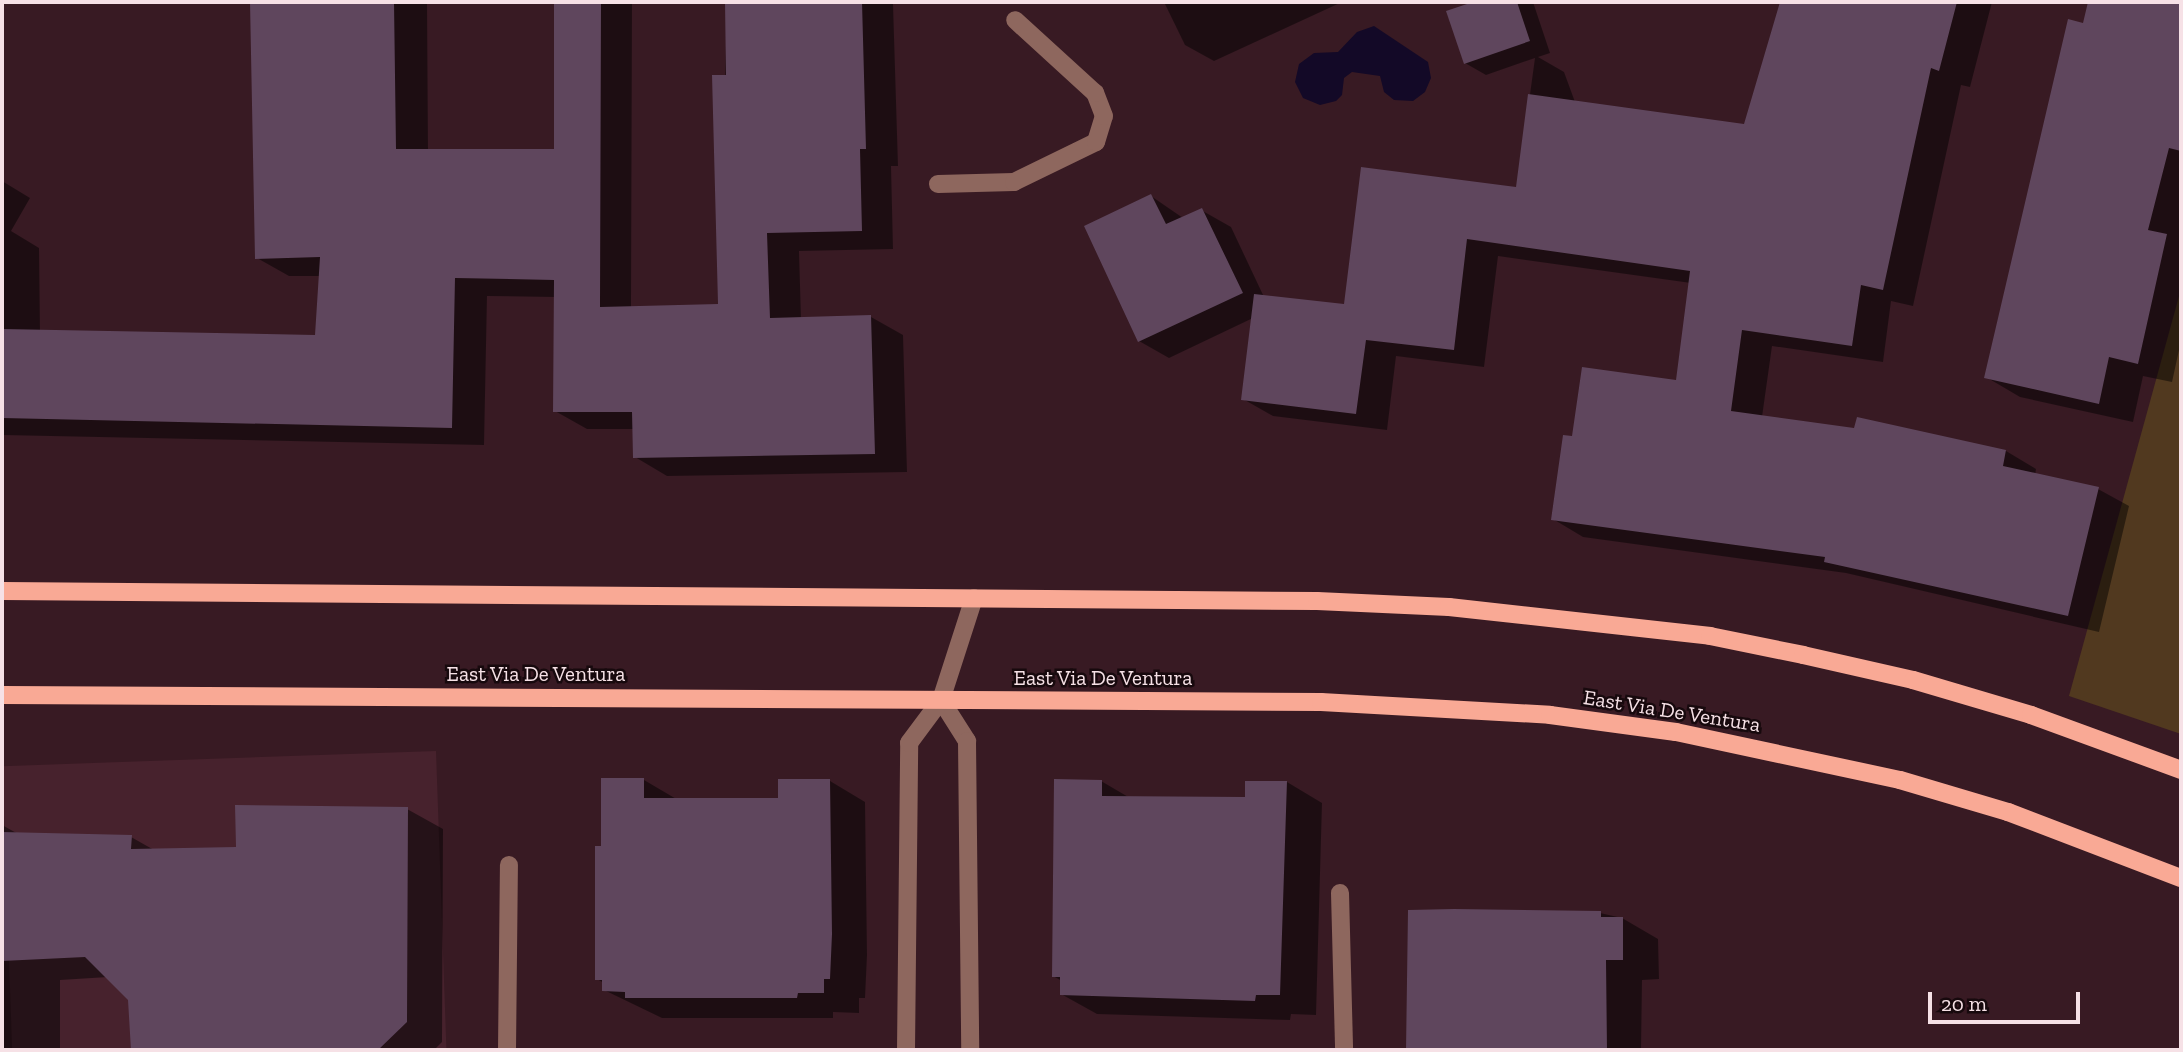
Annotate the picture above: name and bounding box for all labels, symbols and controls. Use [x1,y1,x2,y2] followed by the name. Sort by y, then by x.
[446,661,626,687] street label: East Via De Ventura
[1013,665,1193,691] street label: East Via De Ventura
[1581,684,1763,738] street label: East Via De Ventura
[1931,978,2083,1022] scale bar
[1941,991,1987,1016] text: 20 m

